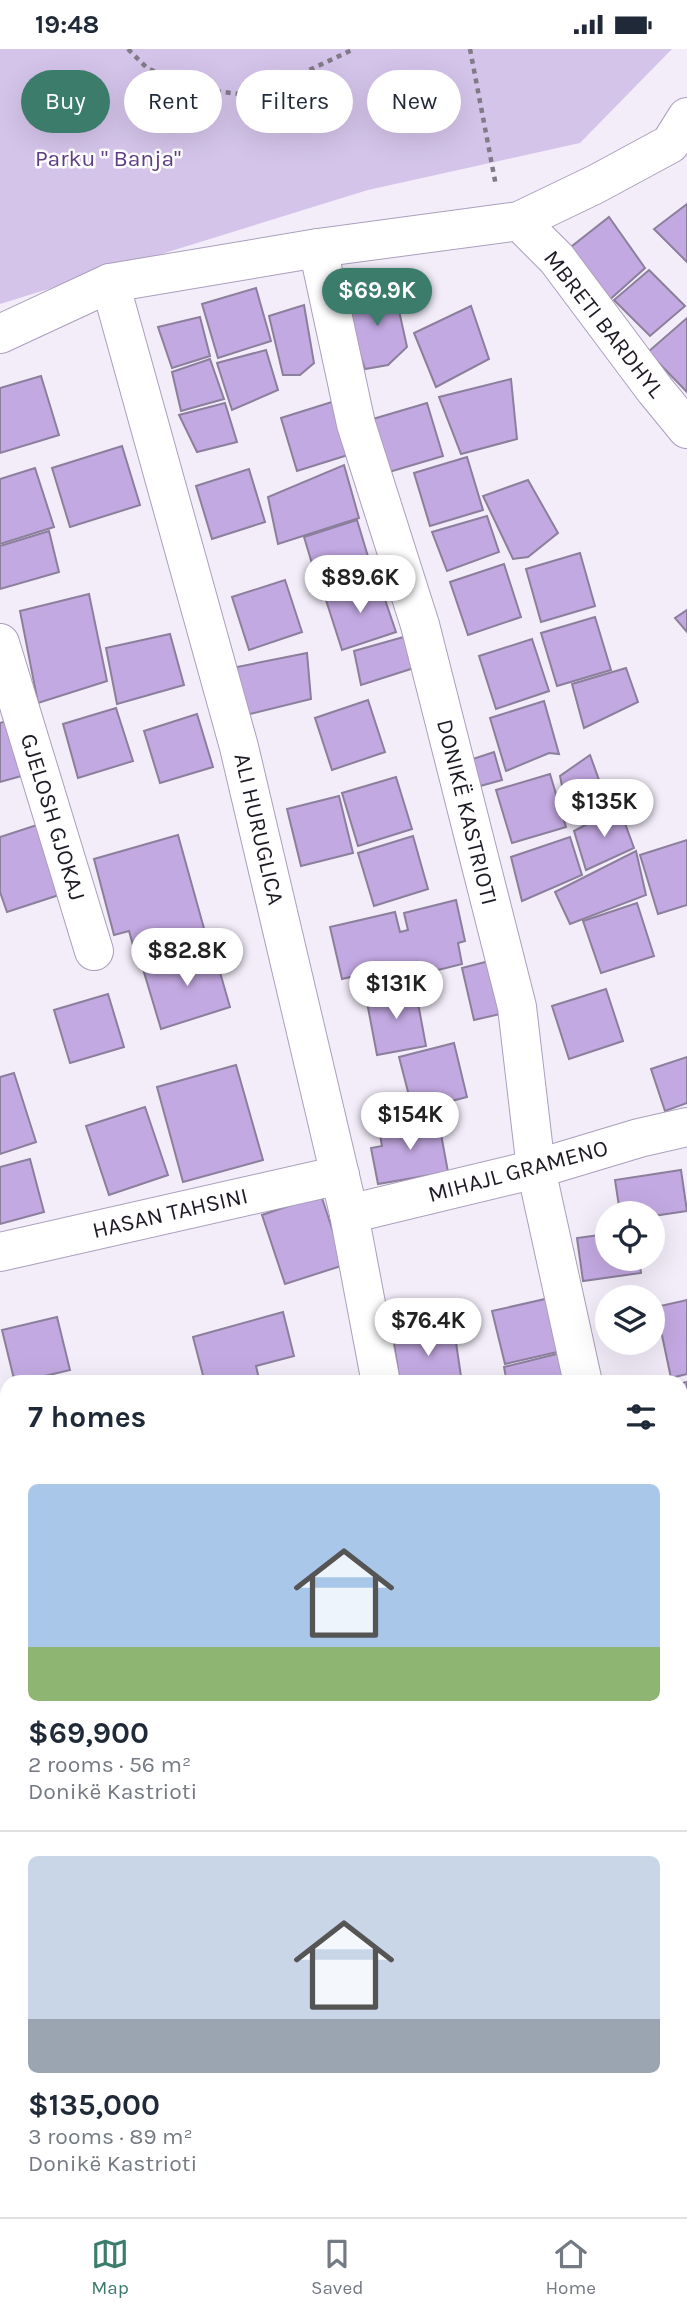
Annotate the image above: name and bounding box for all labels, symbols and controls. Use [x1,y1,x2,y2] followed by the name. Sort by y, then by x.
[35,9,99,40] text: 19:48
[21,70,110,133] chip: Buy
[124,70,222,133] chip: Rent
[236,70,353,133] chip: Filters
[367,70,461,133] chip: New
[35,145,181,172] park label: Parku " Banja"
[538,245,670,403] street label: MBRETI BARDHYL
[320,268,434,328] pin: $69.9K
[338,277,416,304] text: $69.9K
[303,555,417,615] pin: $89.6K
[321,564,399,591] text: $89.6K
[431,716,503,908] street label: DONIKË KASTRIOTI
[15,730,91,904] street label: GJELOSH GJOKAJ
[228,751,290,907] street label: ALI HURUGLICA
[555,779,653,839] pin: $135K
[571,788,637,815] text: $135K
[130,929,244,988] pin: $82.8K
[147,937,227,964] text: $82.8K
[347,961,445,1021] pin: $131K
[365,970,427,997] text: $131K
[361,1093,459,1152] pin: $154K
[377,1101,443,1128] text: $154K
[425,1134,611,1208] street label: MIHAJL GRAMENO
[90,1182,250,1244] street label: HASAN TAHSINI
[595,1201,665,1355] map controls
[595,1201,665,1271] button: locate
[595,1285,665,1355] button: layers
[371,1299,485,1358] pin: $76.4K
[391,1307,465,1334] text: $76.4K
[622,1398,660,1436] icon: filters
[28,1399,146,1435] text: 7 homes
[281,1530,407,1656] icon: home
[28,1715,149,1751] text: $69,900
[28,1751,191,1778] text: 2 rooms · 56 m²
[28,1778,197,1805] text: Donikë Kastrioti
[281,1902,407,2028] icon: home
[28,2087,160,2123] text: $135,000
[28,2123,193,2150] text: 3 rooms · 89 m²
[28,2150,197,2177] text: Donikë Kastrioti
[91,2235,129,2299] tab: Map
[311,2235,363,2299] tab: Saved
[545,2235,596,2299] tab: Home

